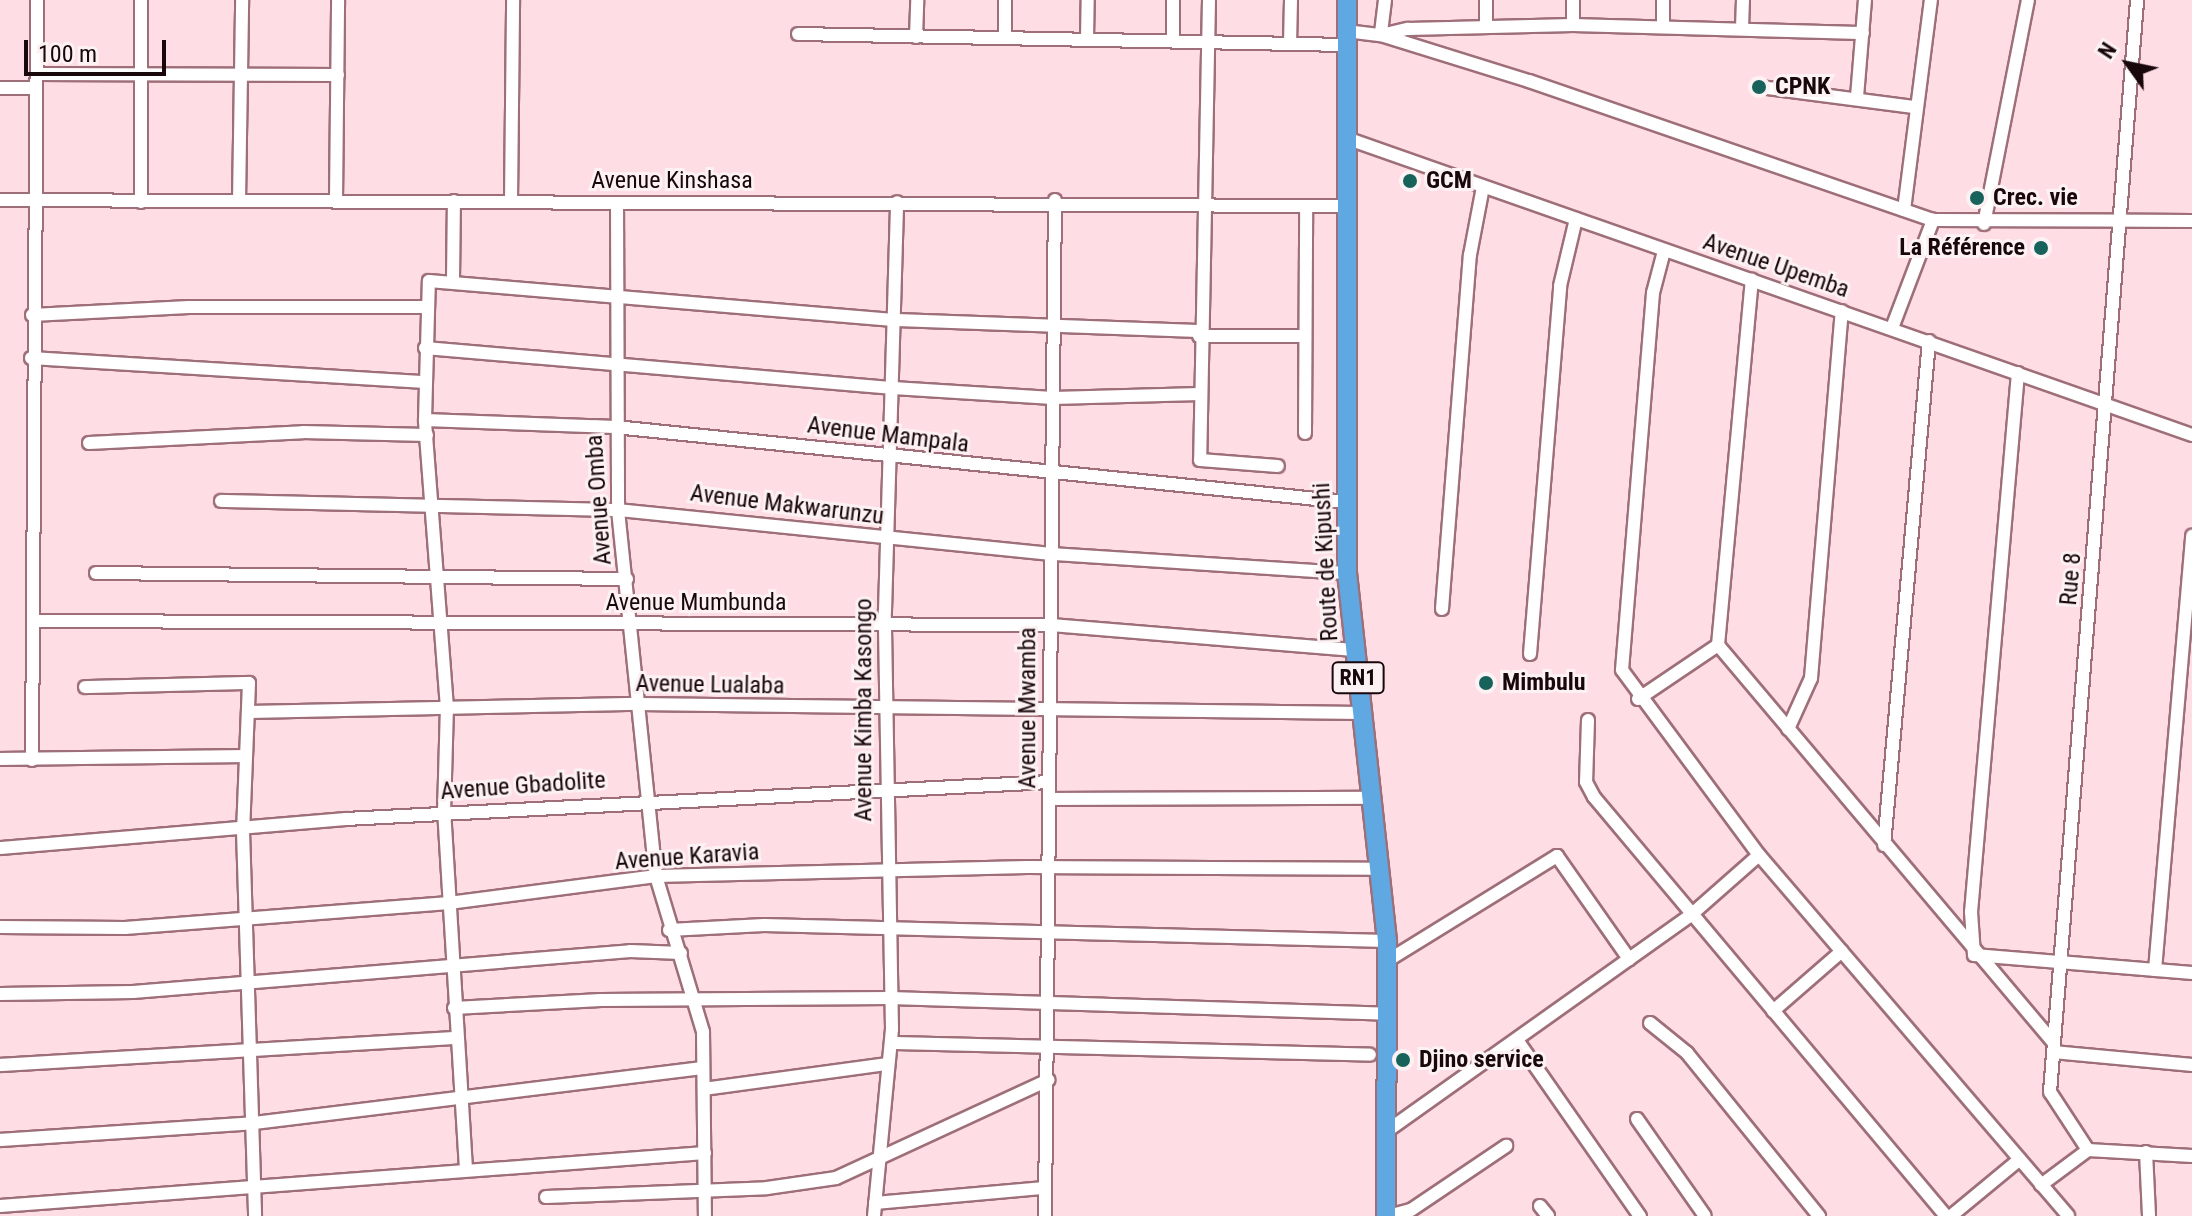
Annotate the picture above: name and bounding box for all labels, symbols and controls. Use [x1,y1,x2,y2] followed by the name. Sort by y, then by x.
[28,24,170,74] scale bar
[2088,24,2168,104] north arrow
[2093,38,2122,63] text: N
[38,40,97,68] text: 100 m
[1775,73,1830,101] place label: CPNK
[1750,78,1768,96] marker: CPNK
[591,167,753,195] street label: Avenue Kinshasa
[1426,167,1472,195] place label: GCM
[1401,172,1419,190] marker: GCM
[1993,184,2078,212] place label: Crec. vie
[1968,189,1986,207] marker: Crec. vie
[1699,228,1853,304] street label: Avenue Upemba
[1899,234,2025,262] place label: La Référence
[2032,239,2050,257] marker: La Référence
[806,411,970,459] street label: Avenue Mampala
[580,434,618,566] street label: Avenue Omba
[689,479,885,531] street label: Avenue Makwarunzu
[1307,482,1345,642] street label: Route de Kipushi
[2054,551,2088,607] street label: Rue 8
[606,589,786,617] street label: Avenue Mumbunda
[850,598,878,822] street label: Avenue Kimba Kasongo
[1014,627,1042,789] street label: Avenue Mwamba
[1330,660,1386,696] road number: RN1
[635,669,785,701] street label: Avenue Lualaba
[1502,669,1586,697] place label: Mimbulu
[1477,674,1495,692] marker: Mimbulu
[439,766,607,806] street label: Avenue Gbadolite
[614,838,760,876] street label: Avenue Karavia
[1419,1046,1544,1074] place label: Djino service
[1394,1051,1412,1069] marker: Djino service

